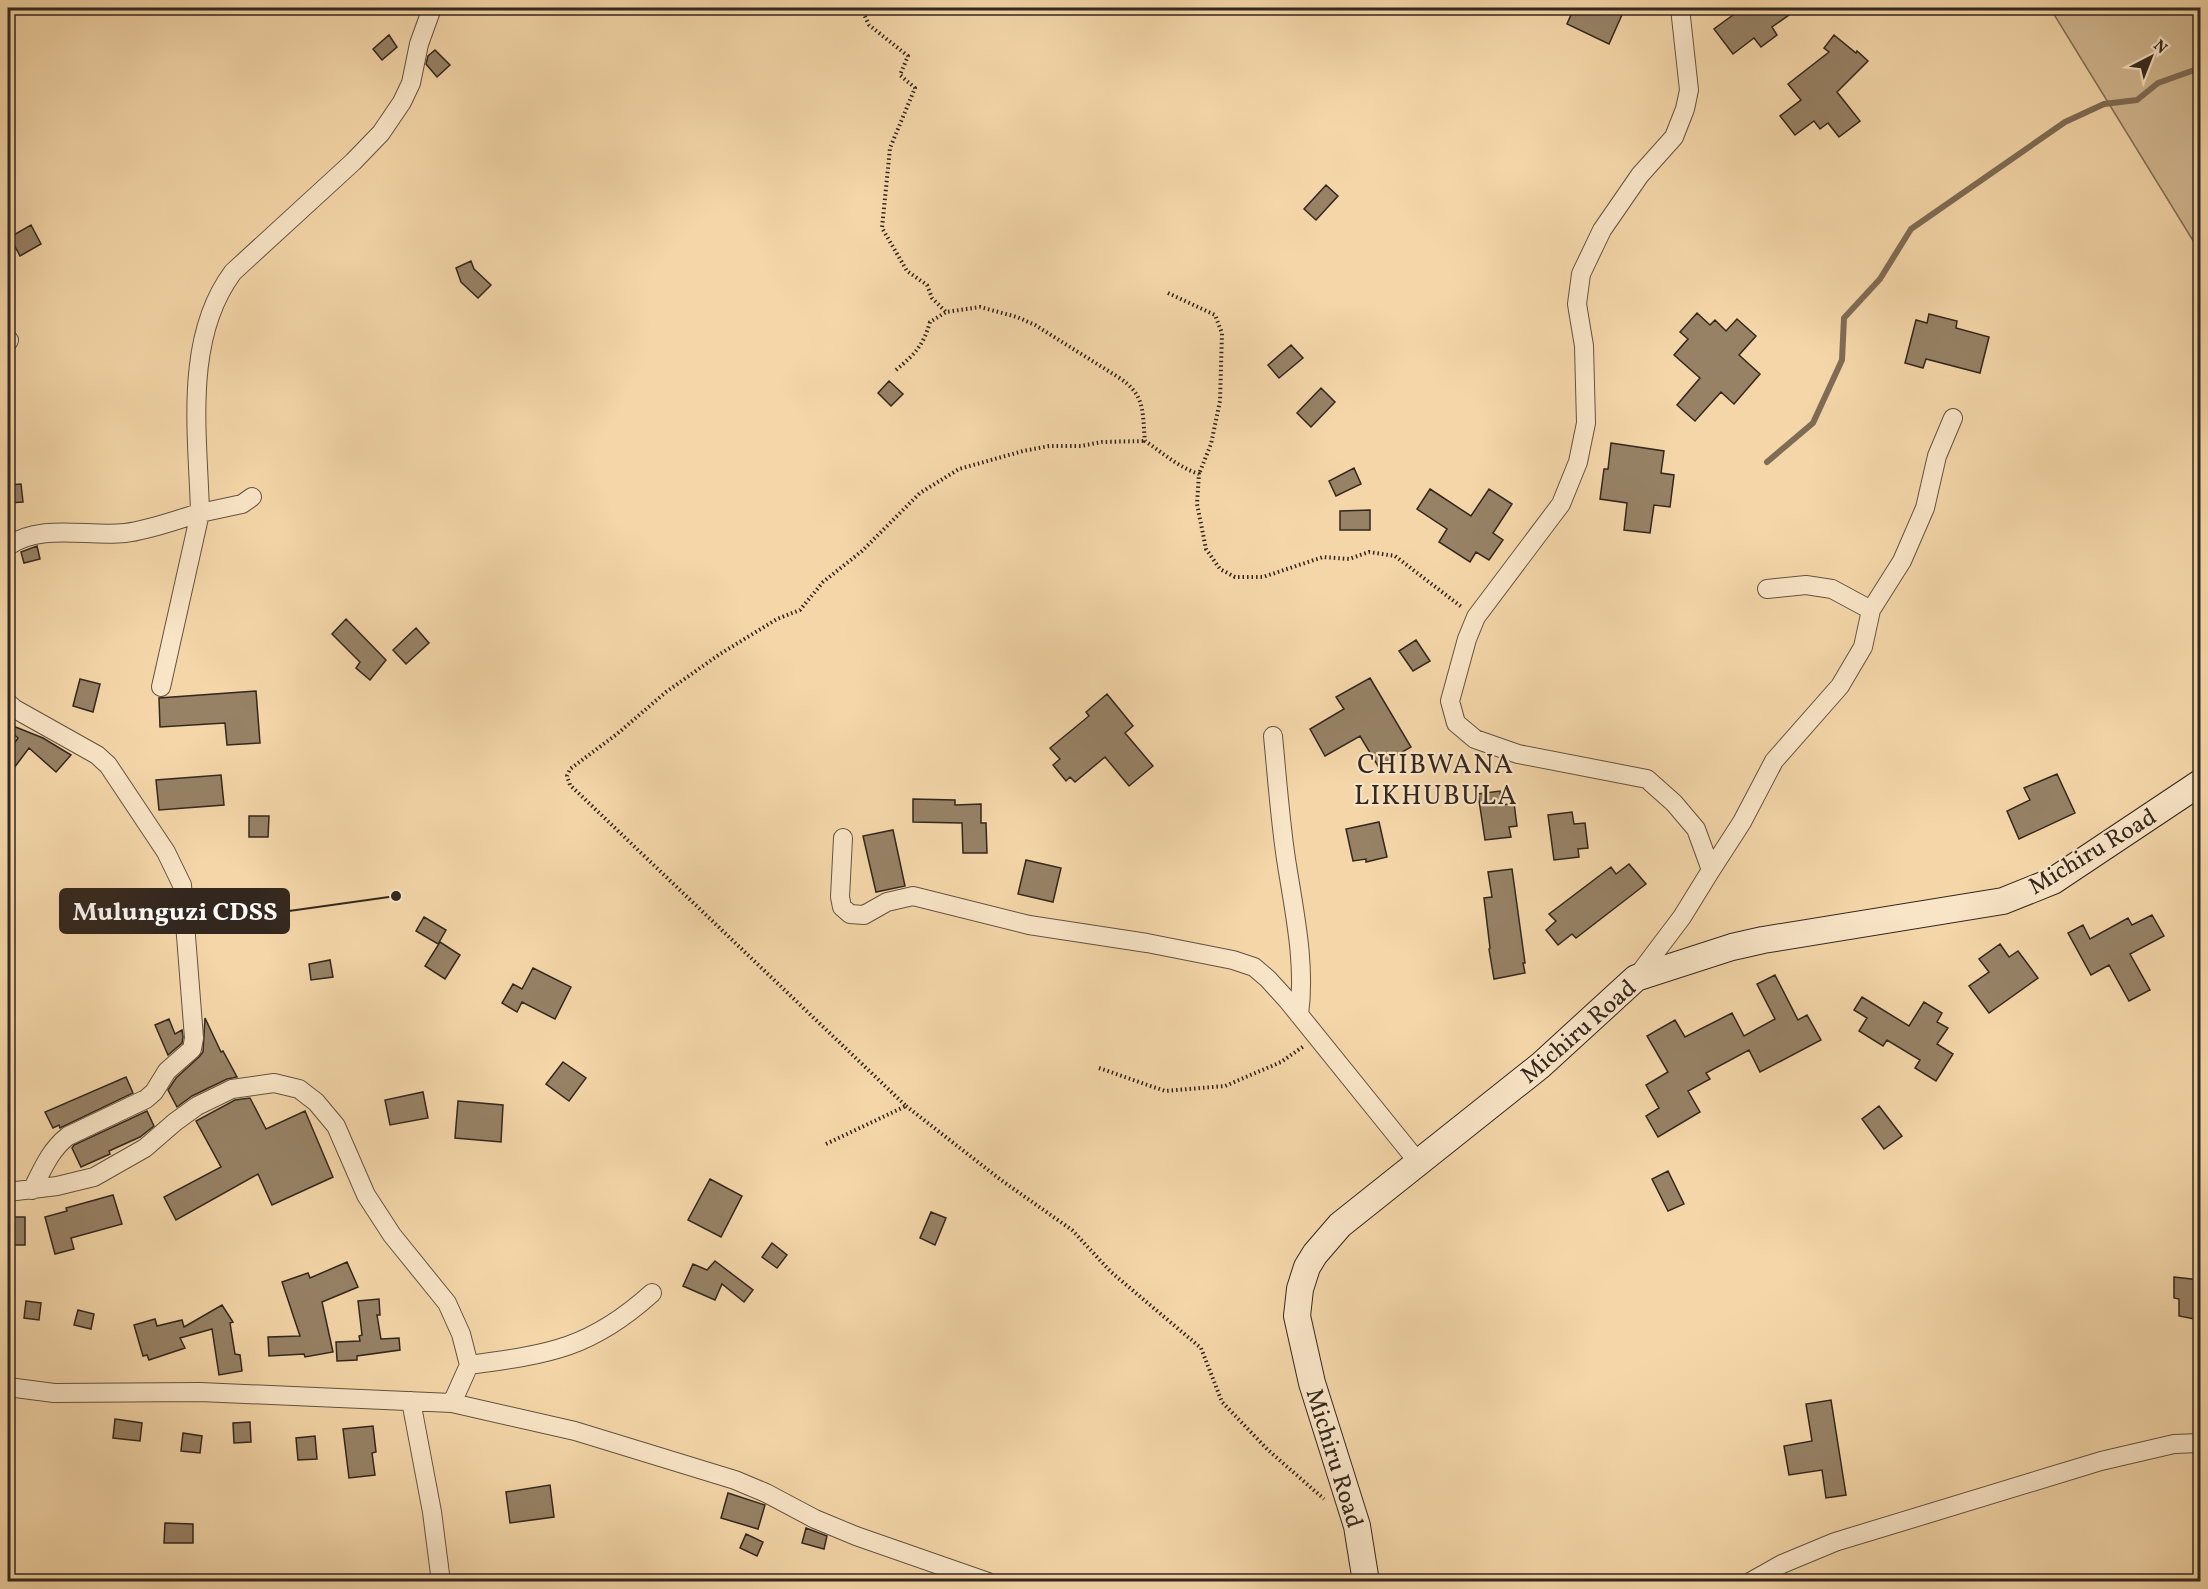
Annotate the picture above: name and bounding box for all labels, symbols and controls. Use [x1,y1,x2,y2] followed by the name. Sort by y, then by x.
[2121,27,2181,87] north arrow
[2148,35,2172,60] text: N
[1354,747,1518,816] district label: CHIBWANA LIKHUBULA
[2023,801,2163,904] street label: Michiru Road
[60,889,289,933] callout: Mulunguzi CDSS
[73,895,277,931] text: Mulunguzi CDSS
[1514,973,1645,1093] street label: Michiru Road
[1296,1385,1370,1532] street label: Michiru Road

